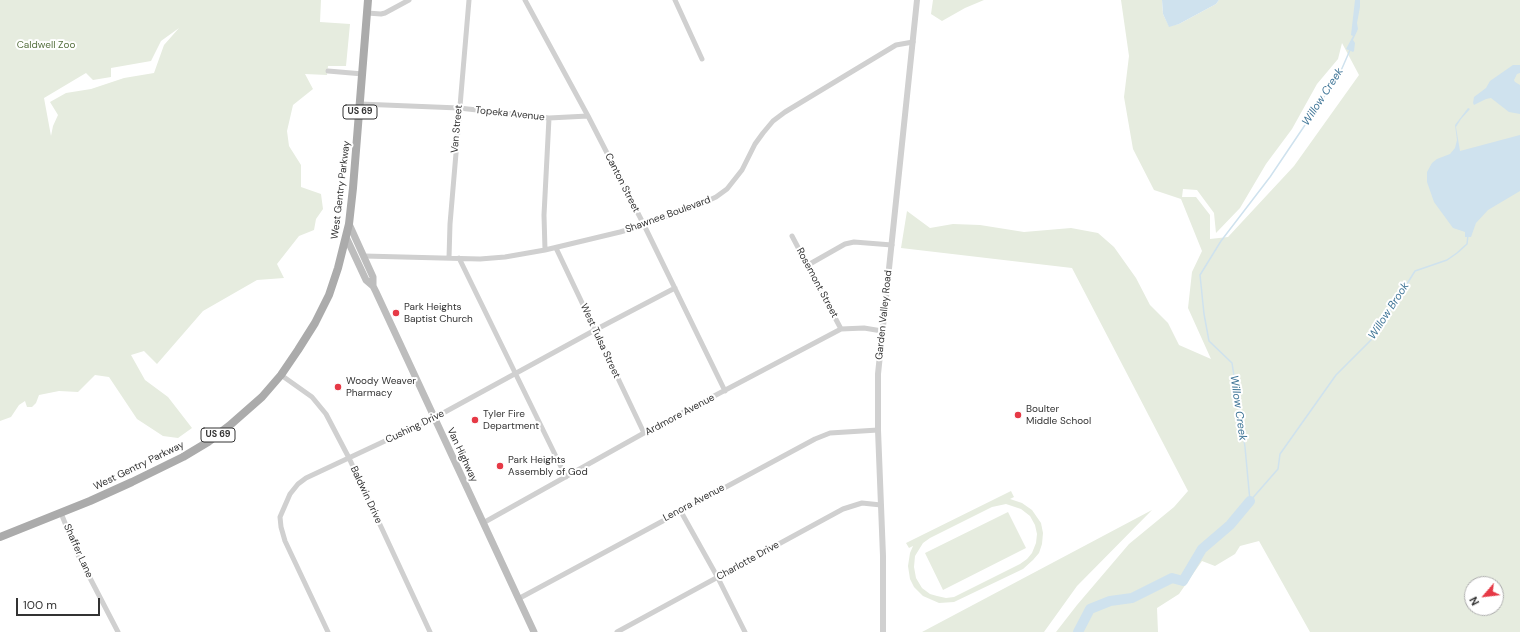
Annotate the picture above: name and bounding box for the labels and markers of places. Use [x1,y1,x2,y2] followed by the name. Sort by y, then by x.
[404,301,473,324] place label: Park Heights Baptist Church
[391,308,401,318] marker: Park Heights Baptist Church
[346,375,416,398] place label: Woody Weaver Pharmacy
[333,382,343,392] marker: Woody Weaver Pharmacy
[1026,403,1091,426] place label: Boulter Middle School
[483,408,539,432] place label: Tyler Fire Department
[1013,410,1023,420] marker: Boulter Middle School
[470,415,480,425] marker: Tyler Fire Department
[508,454,588,478] place label: Park Heights Assembly of God
[495,461,505,471] marker: Park Heights Assembly of God

